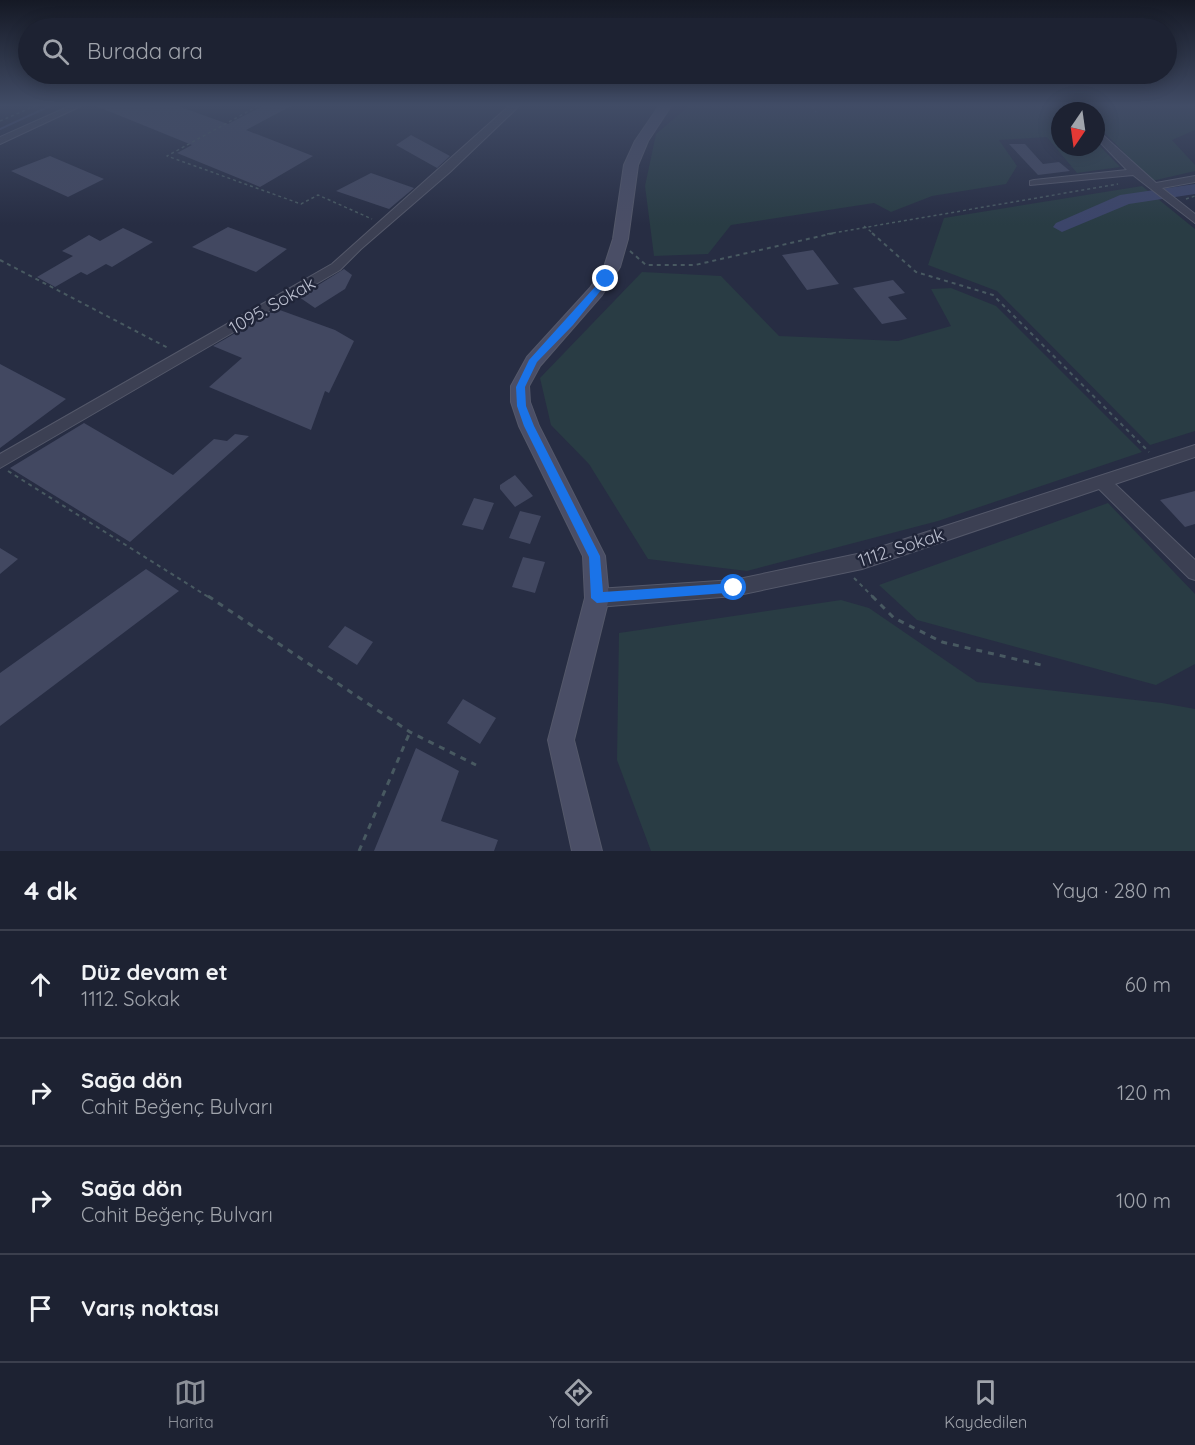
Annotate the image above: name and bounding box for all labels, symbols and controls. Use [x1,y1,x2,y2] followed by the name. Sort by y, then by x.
[18,18,1177,84] search box
[39,35,72,68] icon: search
[87,37,203,65] text: Burada ara
[1051,102,1105,156] north arrow
[592,265,618,291] route end
[225,271,319,339] street label: 1095. Sokak
[855,522,947,572] street label: 1112. Sokak
[720,574,746,600] route start
[24,874,78,907] text: 4 dk
[1053,878,1171,903] text: Yaya · 280 m
[81,958,228,986] text: Düz devam et
[24,968,57,1001] icon: ahead
[1125,972,1171,997] text: 60 m
[81,986,180,1011] text: 1112. Sokak
[81,1066,183,1094] text: Sağa dön
[24,1076,57,1109] icon: right
[1117,1080,1171,1105] text: 120 m
[81,1094,273,1119] text: Cahit Beğenç Bulvarı
[81,1174,183,1202] text: Sağa dön
[24,1184,57,1217] icon: right
[1116,1188,1171,1213] text: 100 m
[81,1202,273,1227] text: Cahit Beğenç Bulvarı
[24,1292,57,1325] icon: arrive
[81,1294,219,1322] text: Varış noktası
[168,1376,214,1432] tab: Harita
[549,1376,609,1432] tab: Yol tarifi
[944,1376,1027,1432] tab: Kaydedilen

